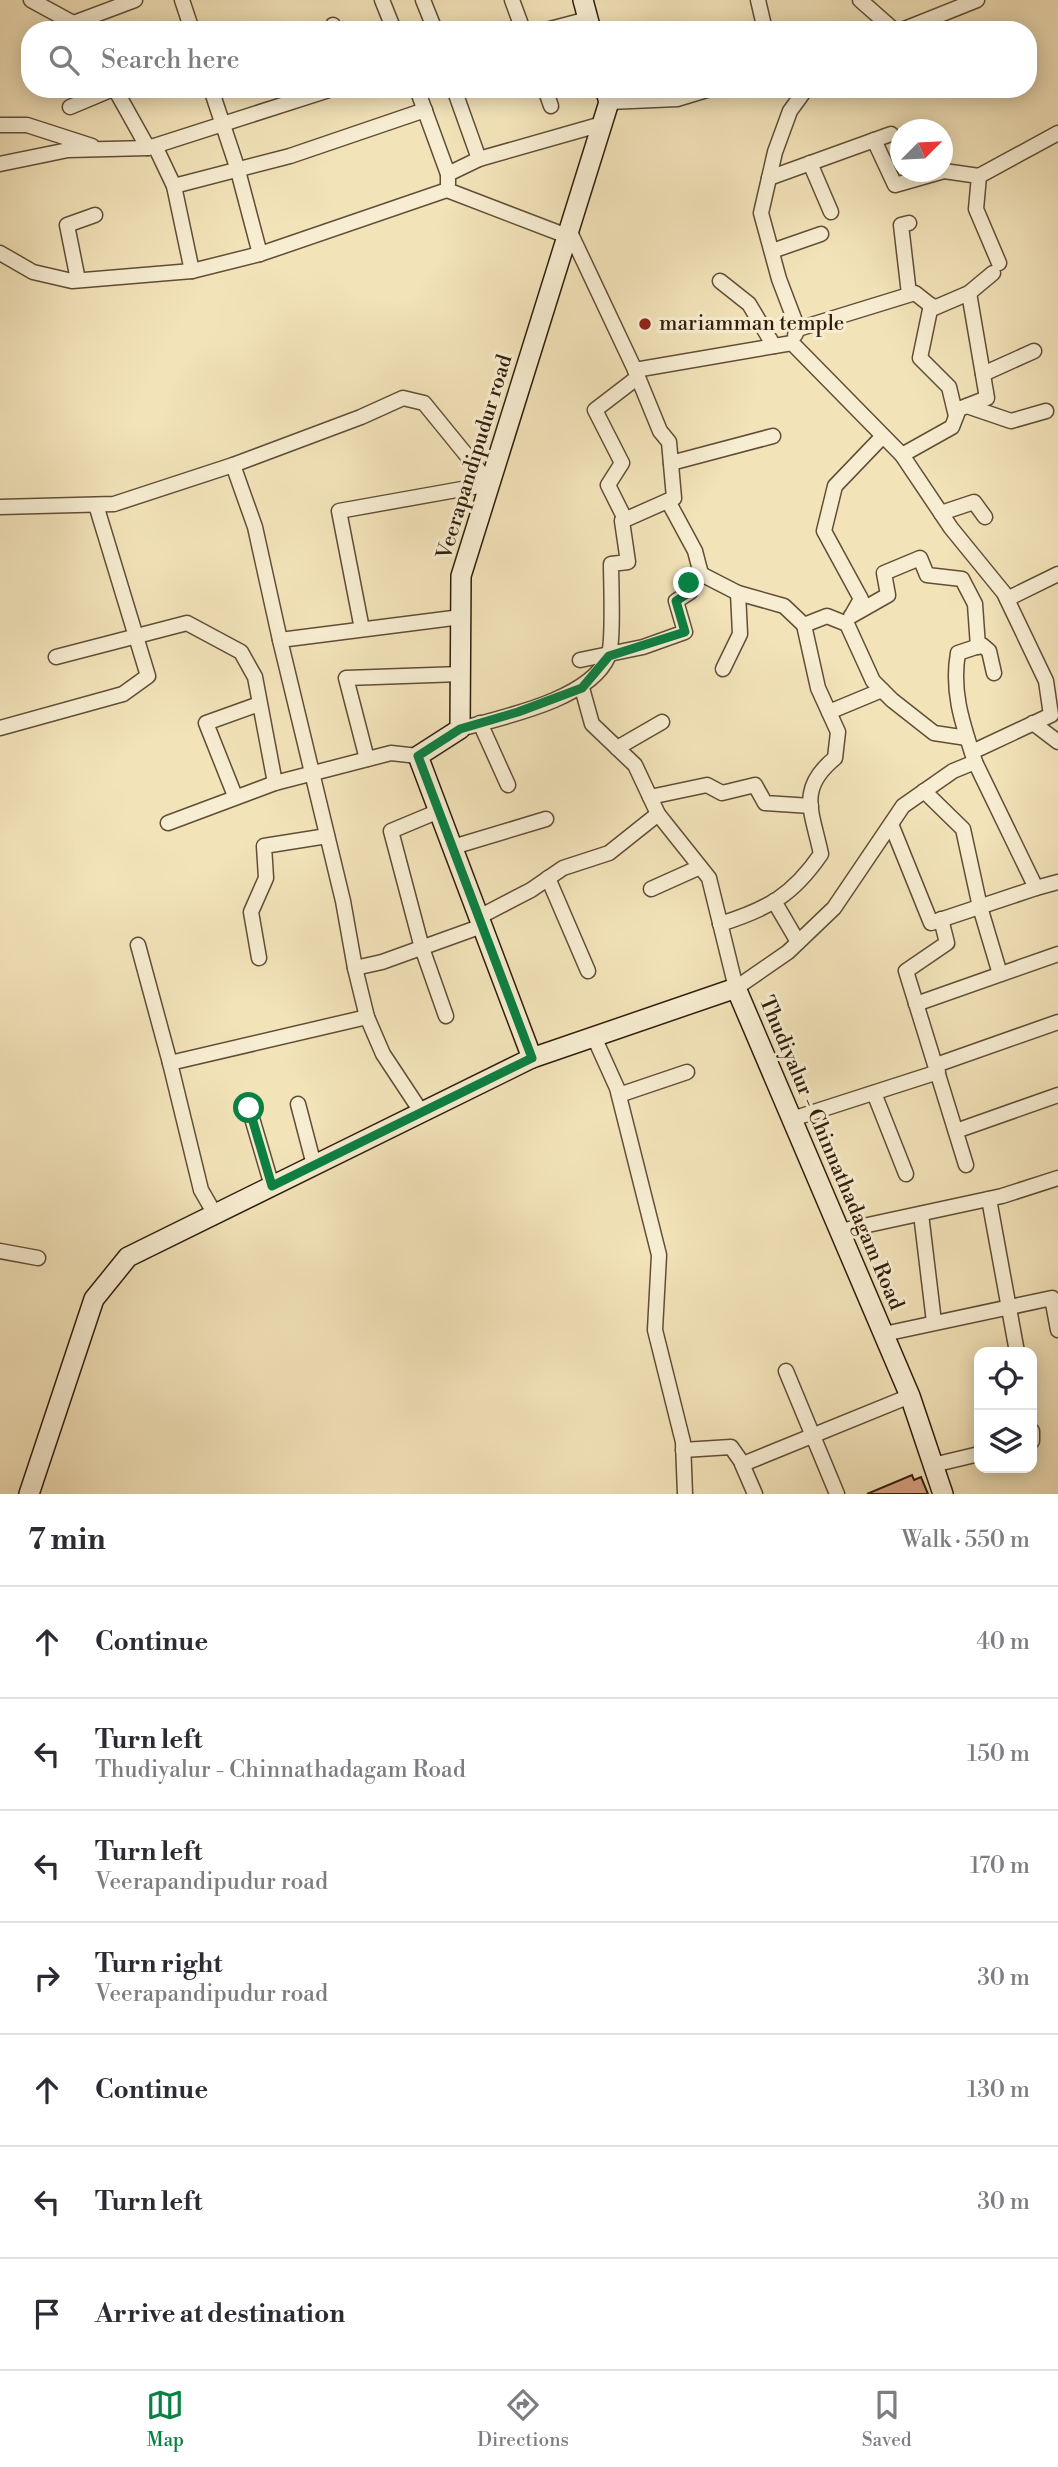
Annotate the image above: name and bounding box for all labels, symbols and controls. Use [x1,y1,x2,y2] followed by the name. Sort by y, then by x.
[21,21,1037,98] search box
[45,41,83,79] icon: search
[101,44,240,76] text: Search here
[890,119,953,182] north arrow
[659,311,844,337] place label: mariamman temple
[637,316,653,332] marker: mariamman temple
[431,351,519,563] street label: Veerapandipudur road
[673,567,704,598] route end
[753,992,909,1314] street label: Thudiyalur - Chinnathadagam Road
[233,1092,264,1123] route start
[974,1347,1037,1473] map controls
[974,1347,1037,1410] button: locate
[974,1410,1037,1473] button: layers
[28,1521,106,1559] text: 7 min
[901,1526,1030,1554] text: Walk · 550 m
[28,1623,66,1661] icon: ahead
[95,1626,208,1658] text: Continue
[976,1628,1030,1656] text: 40 m
[95,1724,203,1756] text: Turn left
[28,1735,66,1773] icon: left
[967,1740,1030,1768] text: 150 m
[95,1756,466,1784] text: Thudiyalur - Chinnathadagam Road
[95,1836,203,1868] text: Turn left
[28,1847,66,1885] icon: left
[970,1852,1030,1880] text: 170 m
[95,1868,328,1896] text: Veerapandipudur road
[95,1948,223,1980] text: Turn right
[28,1959,66,1997] icon: right
[977,1964,1030,1992] text: 30 m
[95,1980,328,2008] text: Veerapandipudur road
[28,2071,66,2109] icon: ahead
[95,2074,208,2106] text: Continue
[967,2076,1030,2104] text: 130 m
[28,2183,66,2221] icon: left
[95,2186,203,2218] text: Turn left
[977,2188,1030,2216] text: 30 m
[28,2295,66,2333] icon: arrive
[95,2298,345,2330] text: Arrive at destination
[146,2386,184,2452] tab: Map
[477,2386,569,2452] tab: Directions
[862,2386,912,2452] tab: Saved

